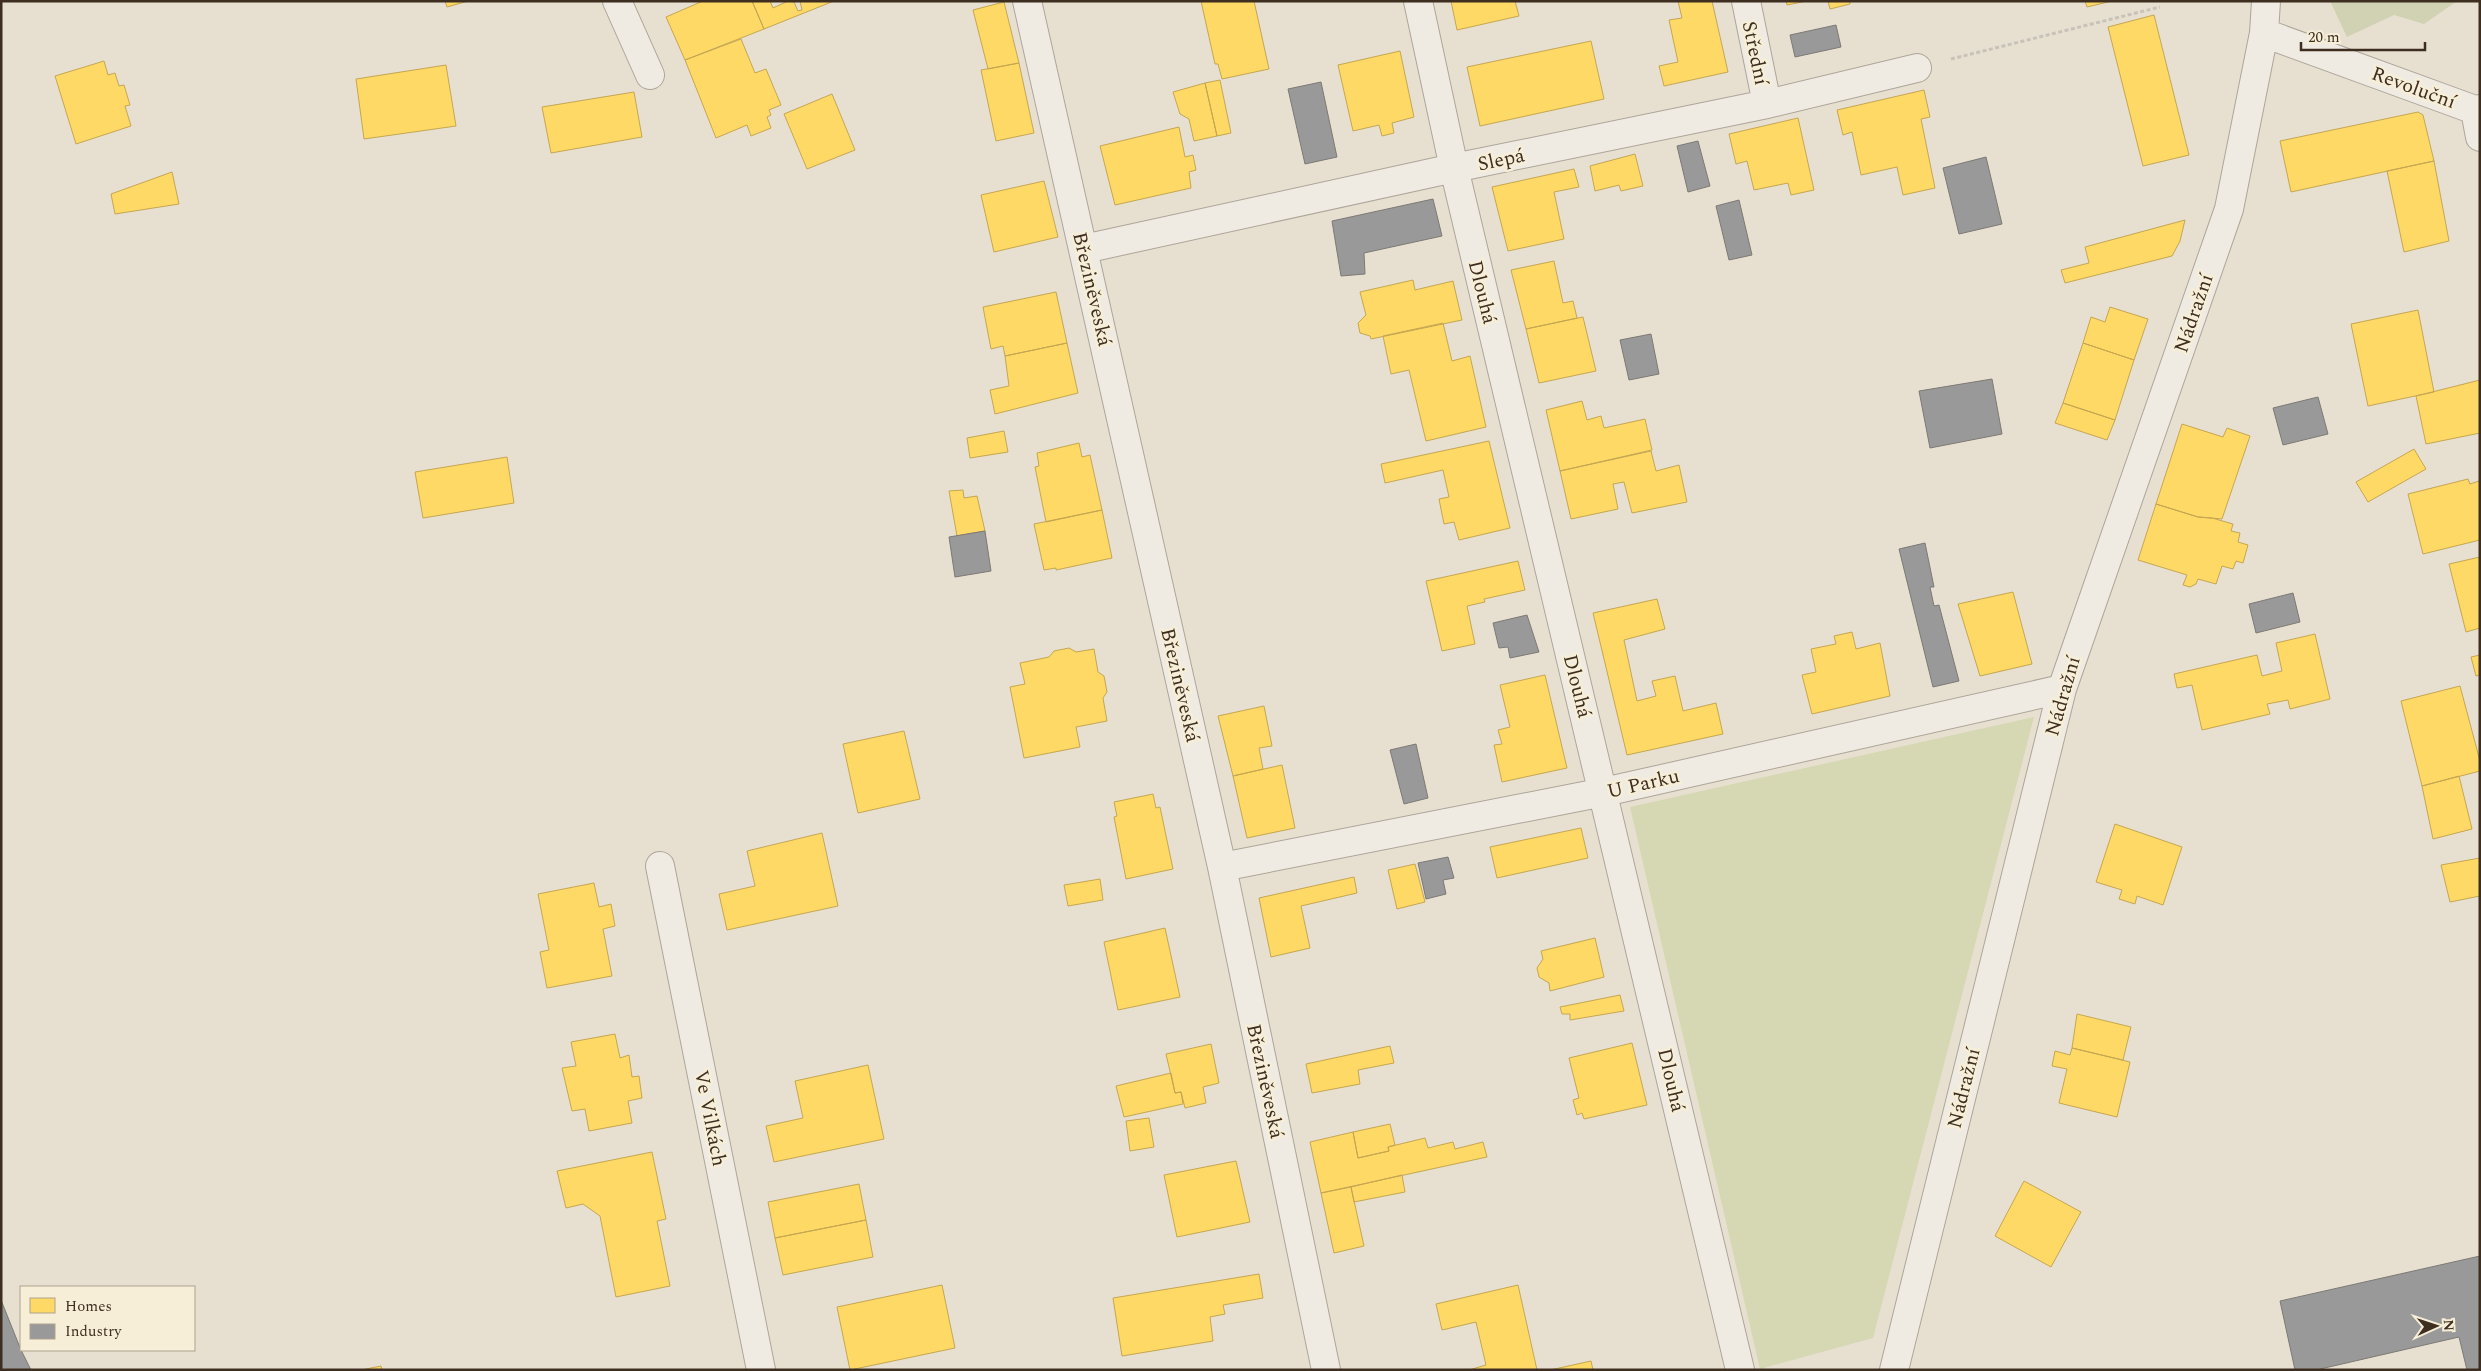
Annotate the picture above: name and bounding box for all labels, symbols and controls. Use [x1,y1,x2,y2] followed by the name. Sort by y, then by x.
[1734,18,1777,89] street label: Střední
[2301,20,2425,52] scale bar
[2308,26,2340,49] text: 20 m
[2367,59,2461,117] street label: Revoluční
[1475,140,1528,180] street label: Slepá
[1064,229,1120,350] street label: Březiněveská
[1460,257,1504,327] street label: Dlouhá
[2166,269,2222,357] street label: Nádražní
[1152,625,1208,746] street label: Březiněveská
[1555,651,1599,721] street label: Dlouhá
[2037,652,2089,740] street label: Nádražní
[1604,761,1682,807] street label: U Parku
[1238,1021,1292,1142] street label: Březiněveská
[1940,1044,1989,1132] street label: Nádražní
[1649,1045,1693,1115] street label: Dlouhá
[686,1068,734,1169] street label: Ve Vilkách
[20,1286,195,1351] legend
[65,1295,112,1318] text: Homes
[2411,1301,2461,1351] north arrow
[2438,1319,2459,1332] text: N
[65,1320,122,1343] text: Industry

